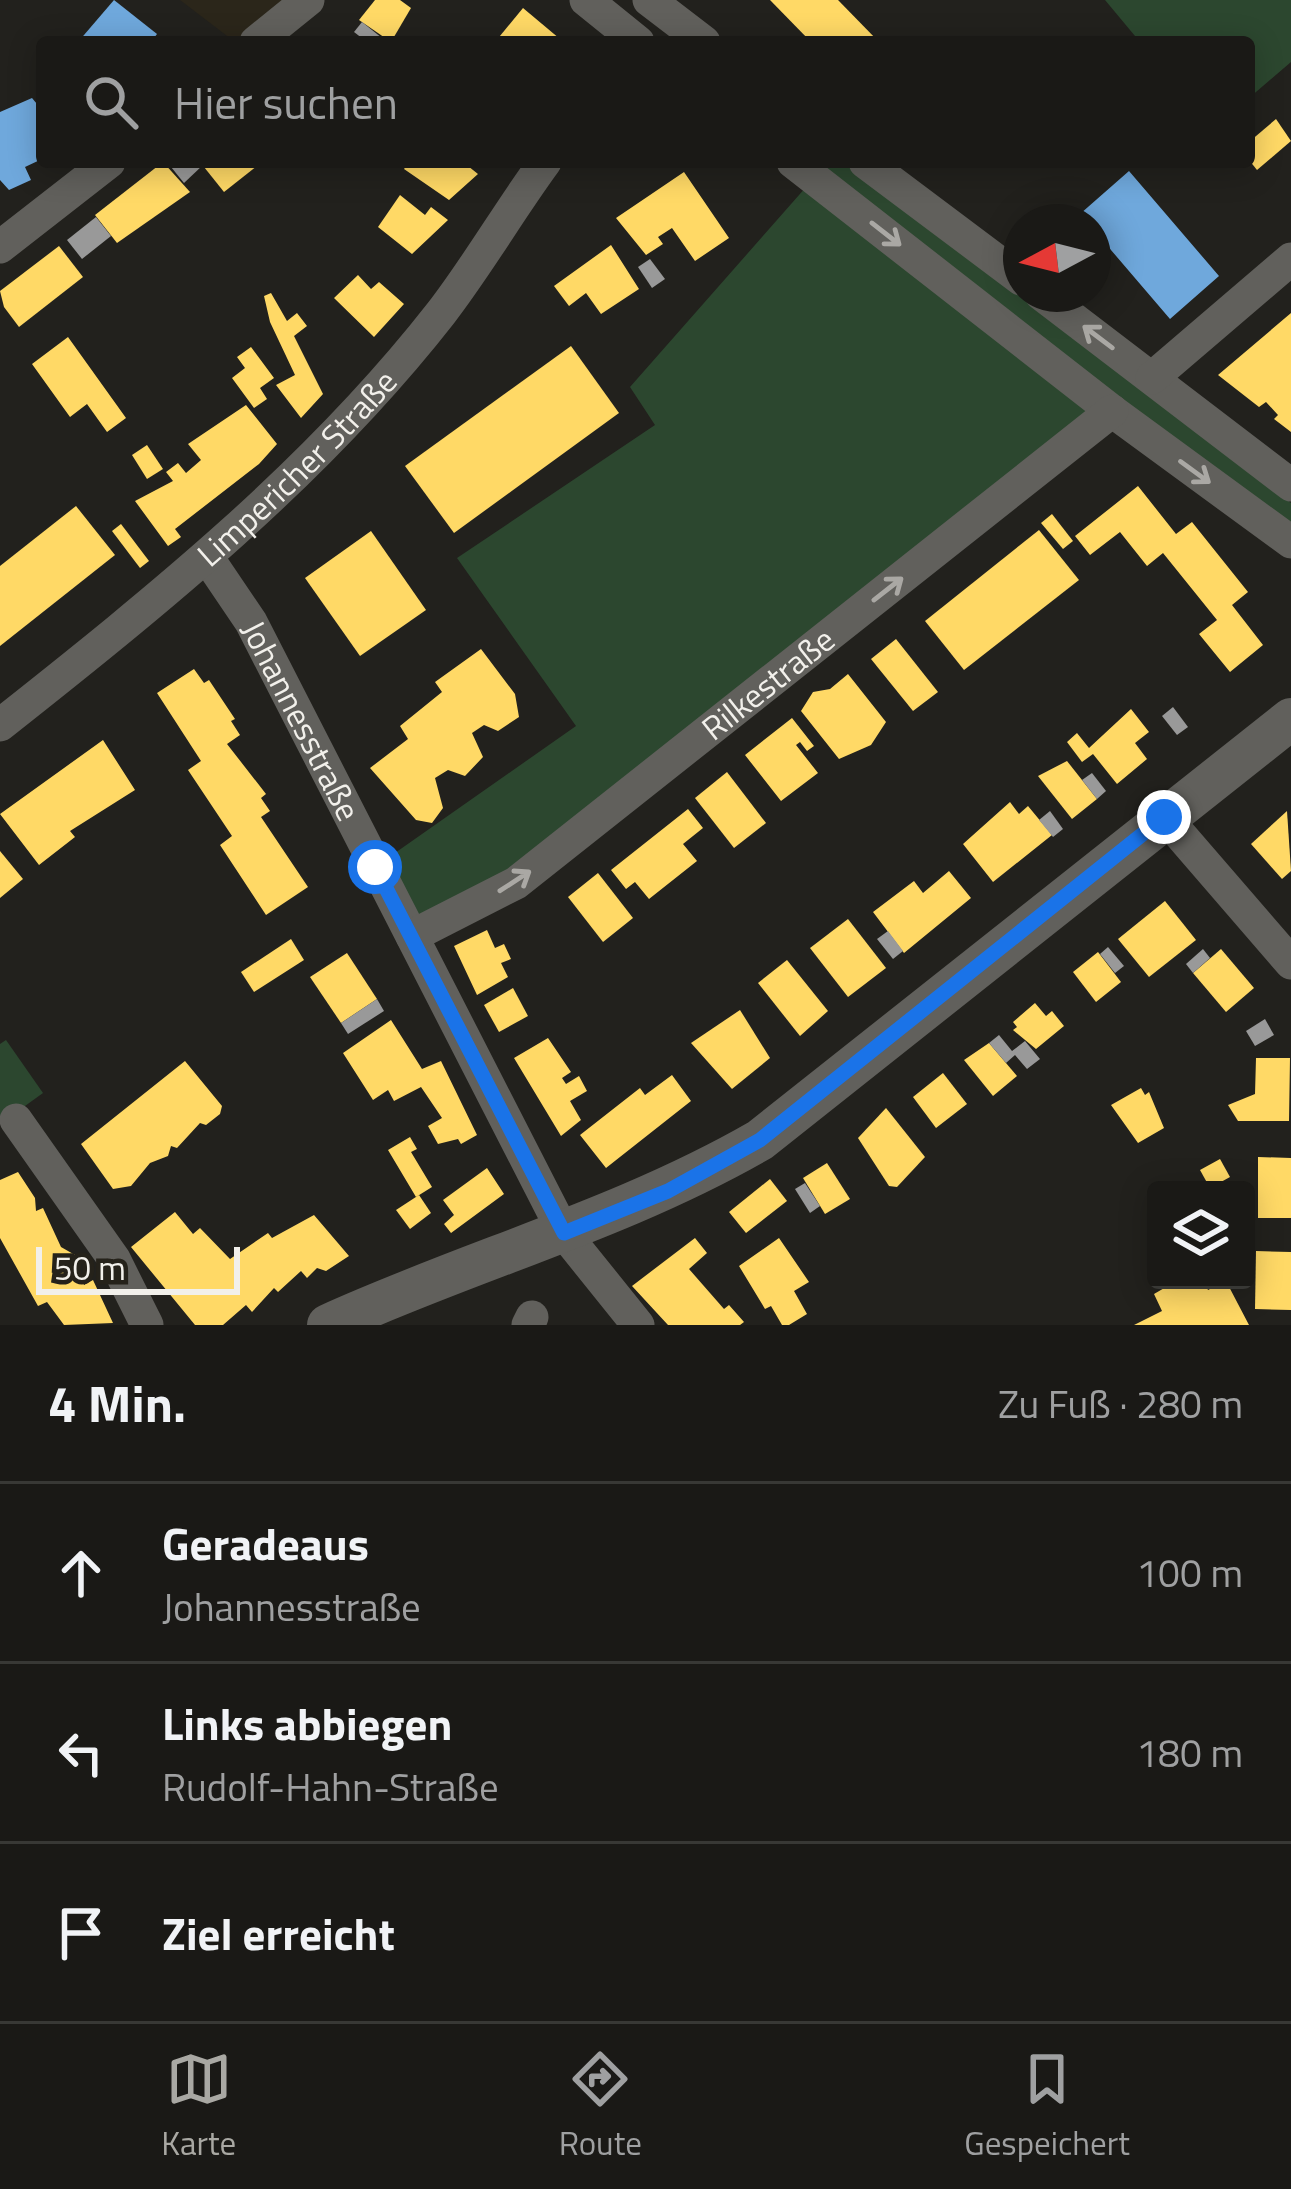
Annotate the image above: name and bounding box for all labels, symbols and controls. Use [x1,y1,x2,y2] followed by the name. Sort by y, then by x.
[36,36,1255,168] search box
[174,68,398,136] text: Hier suchen
[78,69,144,135] icon: search
[1003,204,1111,312] north arrow
[869,220,901,247] one-way arrow
[1082,325,1115,350] one-way arrow
[186,358,409,578] street label: Limpericher Straße
[1178,458,1211,484] one-way arrow
[871,576,903,603] one-way arrow
[229,611,374,829] street label: Johannesstraße
[690,615,845,752] street label: Rilkestraße
[1137,790,1191,844] route end
[348,840,402,894] route start
[497,869,531,893] one-way arrow
[1147,1181,1255,1289] map controls
[1147,1181,1255,1289] button: layers
[36,1241,240,1294] scale bar
[54,1243,126,1293] text: 50 m
[48,1364,186,1442] text: 4 Min.
[998,1374,1243,1433] text: Zu Fuß · 280 m
[162,1509,369,1577] text: Geradeaus
[48,1540,114,1606] icon: ahead
[1136,1543,1243,1602] text: 100 m
[162,1577,421,1636] text: Johannesstraße
[162,1689,452,1757] text: Links abbiegen
[48,1720,114,1786] icon: left
[1136,1723,1243,1782] text: 180 m
[162,1757,499,1816] text: Rudolf-Hahn-Straße
[162,1899,395,1967] text: Ziel erreicht
[48,1900,114,1966] icon: arrive
[161,2046,236,2168] tab: Karte
[559,2046,642,2168] tab: Route
[964,2046,1130,2168] tab: Gespeichert

